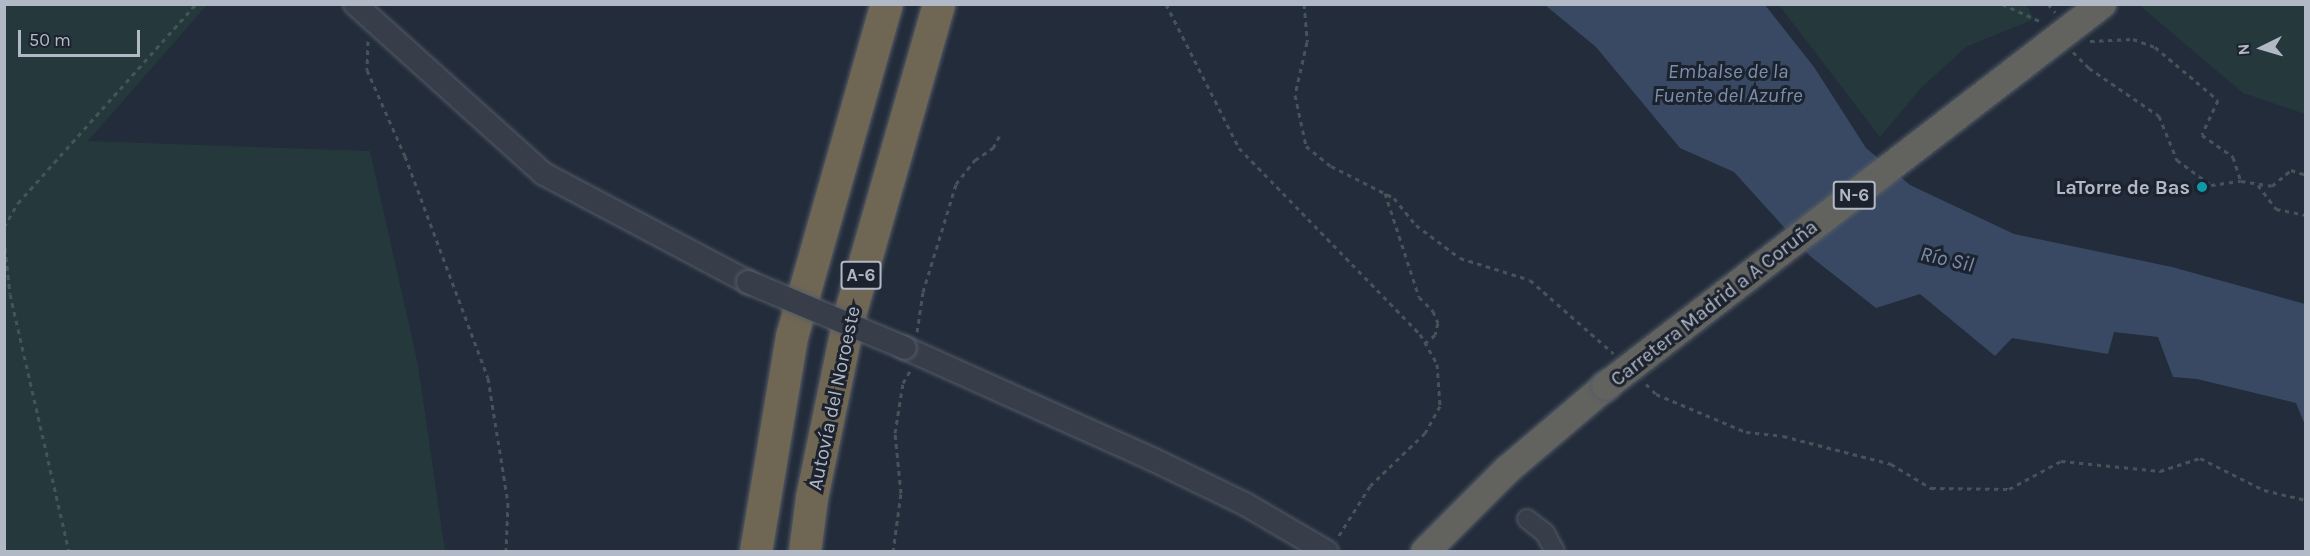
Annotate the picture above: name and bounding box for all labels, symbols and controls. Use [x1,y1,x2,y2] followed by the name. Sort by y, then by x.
[21,18,142,56] scale bar
[2232,18,2292,78] north arrow
[29,29,71,51] text: 50 m
[2234,43,2254,56] text: N
[1654,58,1802,108] water label: Embalse de la Fuente del Azufre
[2055,175,2190,199] place label: LaTorre de Bas
[1832,180,1876,210] road number: N-6
[2195,180,2209,194] marker: LaTorre de Bas
[1606,215,1822,391] street label: Carretera Madrid a A Coruña
[1918,241,1976,277] water label: Río Sil
[840,260,882,290] road number: A-6
[803,304,865,492] street label: Autovía del Noroeste

